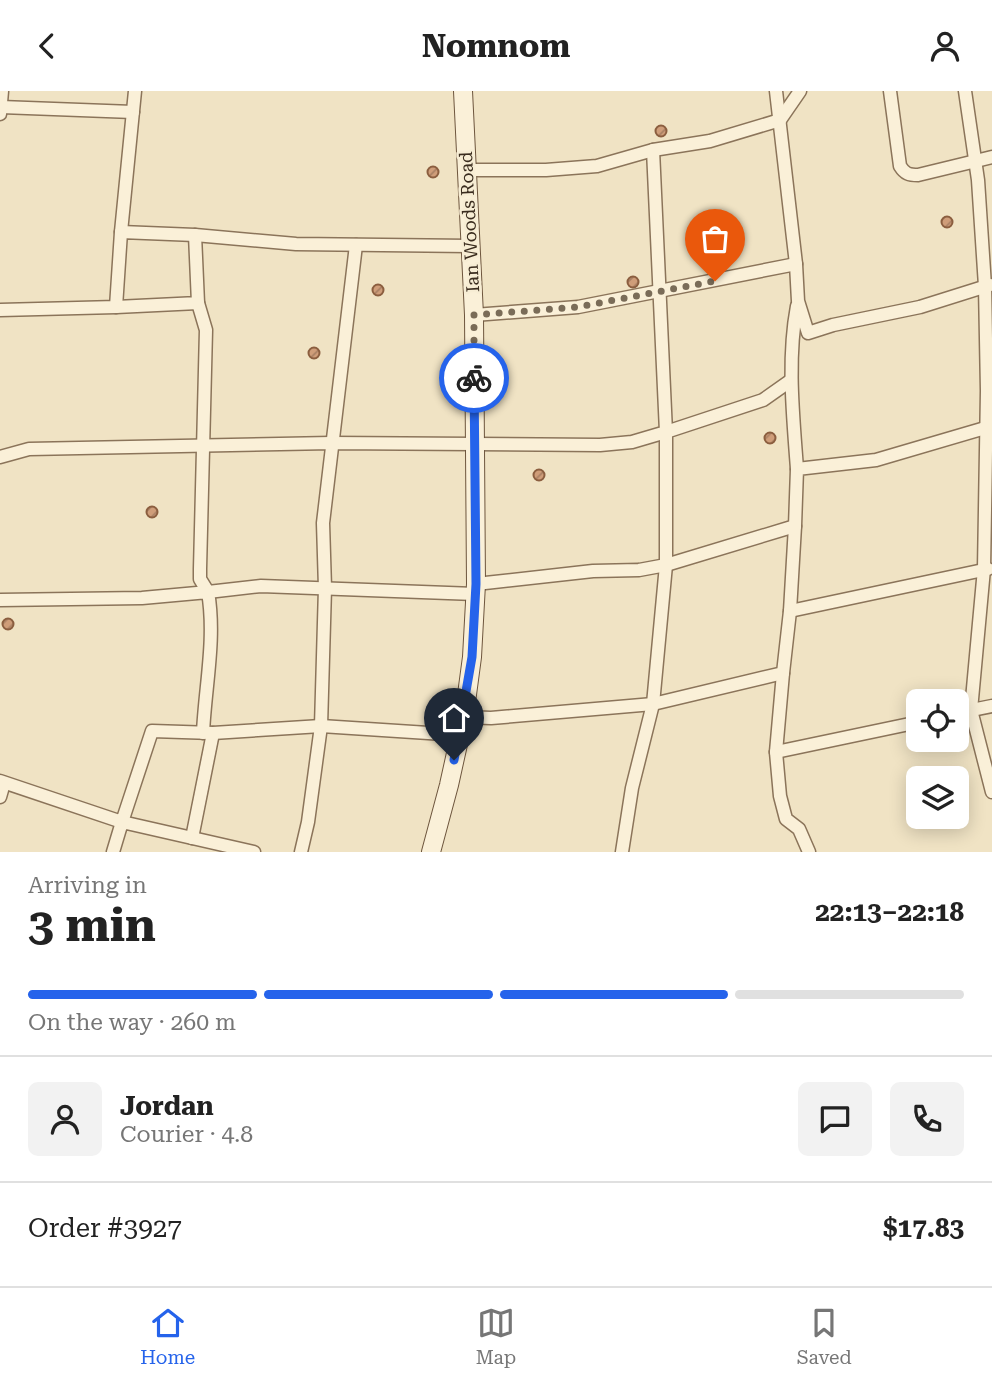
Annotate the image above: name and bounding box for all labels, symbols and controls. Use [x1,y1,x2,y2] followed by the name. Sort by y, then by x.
[28,27,66,65] icon: back
[422,27,570,65] text: Nomnom
[926,27,964,65] icon: person
[455,151,483,293] street label: Ian Woods Road
[685,209,745,281] pin
[696,220,734,258] icon: bag
[439,343,509,413] courier
[455,359,493,397] icon: bike
[424,688,484,760] pin
[906,689,969,829] map controls
[906,689,969,752] button: locate
[435,699,473,737] icon: home
[906,766,969,829] button: layers
[28,872,147,899] text: Arriving in
[815,897,964,927] text: 22:13–22:18
[28,898,156,952] text: 3 min
[28,1009,236,1036] text: On the way · 260 m
[28,1082,102,1156] button: person
[798,1082,872,1156] button: chat
[890,1082,964,1156] button: phone
[120,1091,214,1121] text: Jordan
[120,1121,253,1148] text: Courier · 4.8
[28,1213,182,1243] text: Order #3927
[883,1213,964,1243] text: $17.83
[140,1304,195,1369] tab: Home
[476,1304,516,1369] tab: Map
[797,1304,852,1369] tab: Saved

